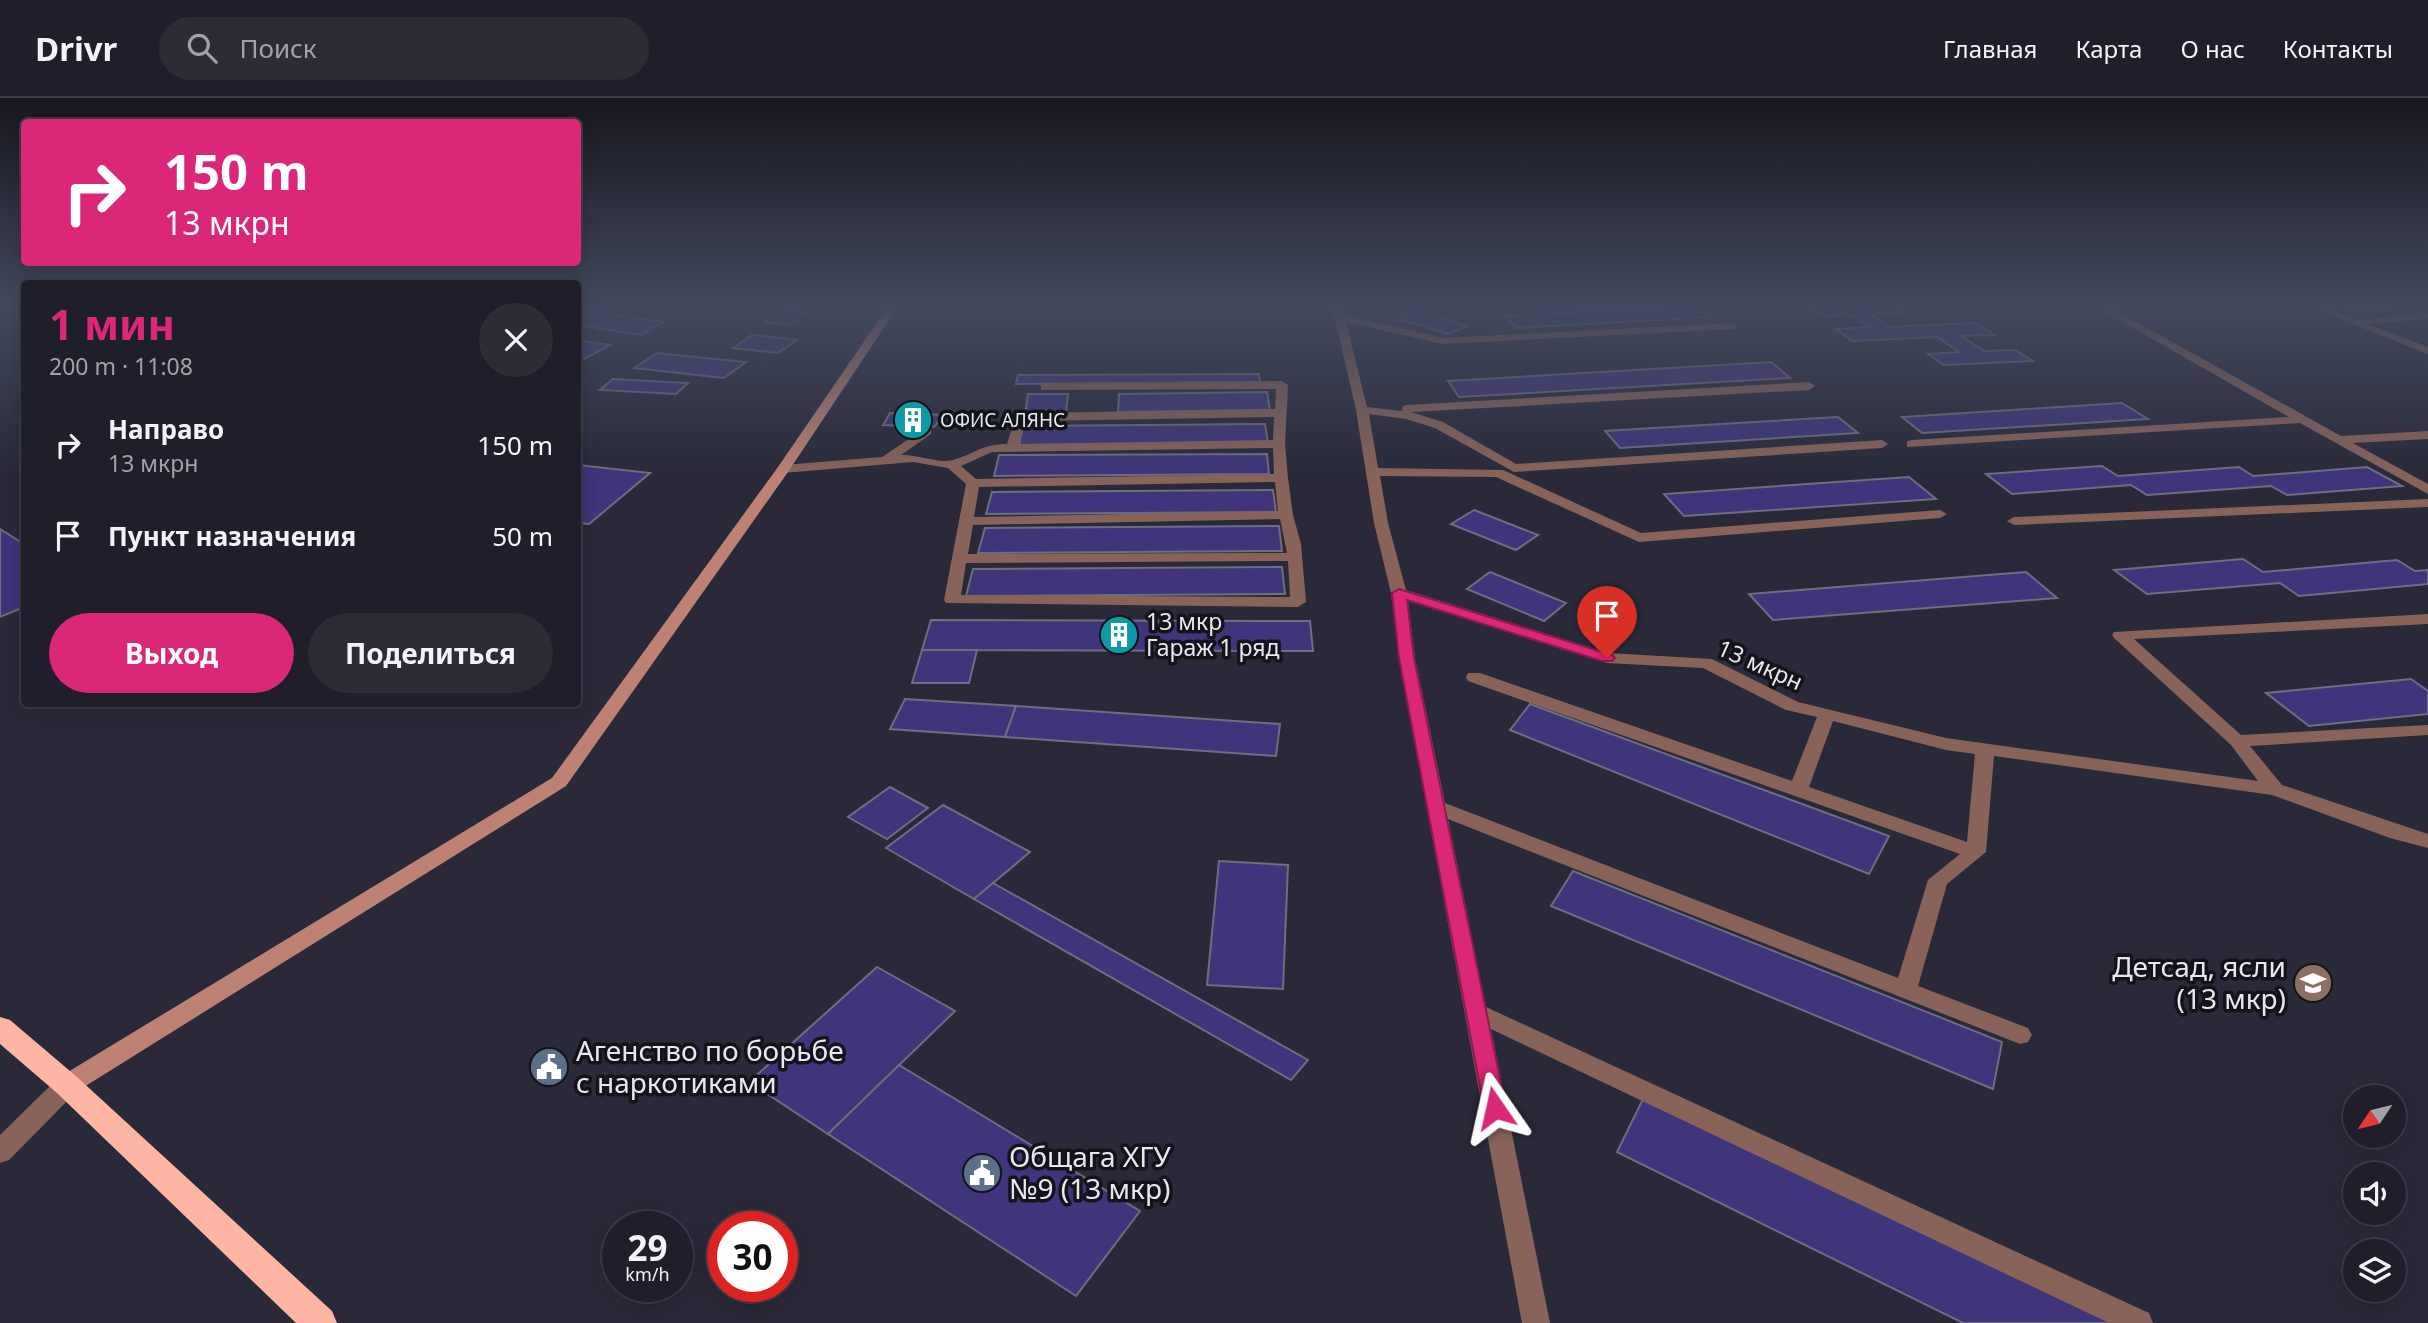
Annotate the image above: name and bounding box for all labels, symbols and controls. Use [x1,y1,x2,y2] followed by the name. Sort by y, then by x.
[159,17,649,80] search box
[35,26,117,71] text: Drivr
[183,29,221,67] icon: search
[239,30,317,66] text: Поиск
[1943,32,2037,65] text: Главная
[2075,32,2142,65] text: Карта
[2180,32,2245,65] text: О нас
[2283,32,2393,65] text: Контакты
[164,138,309,204] text: 150 m
[49,147,140,238] icon: right
[164,201,290,244] text: 13 мкрн
[49,295,175,352] text: 1 мин
[479,303,553,377] button: close
[49,350,193,382] text: 200 m · 11:08
[892,399,934,441] building icon: ОФИС АЛЯНС
[940,407,1065,433] place label: ОФИС АЛЯНС
[108,411,224,447] text: Направо
[49,426,87,464] icon: right
[477,427,553,463] text: 150 m
[108,447,198,479] text: 13 мкрн
[49,517,87,555] icon: arrive
[108,518,356,554] text: Пункт назначения
[492,518,553,554] text: 50 m
[1577,586,1637,658] pin
[1588,597,1626,635] icon: arrive
[1146,605,1279,663] place label: 13 мкр Гараж 1 ряд
[49,613,294,693] button: Выход
[308,613,553,693] button: Поделиться
[1098,614,1140,656] building icon: 13 мкр Гараж 1 ряд
[1713,631,1808,697] street label: 13 мкрн
[2112,947,2286,1017] place label: Детсад, ясли (13 мкр)
[2292,962,2334,1004] school or university icon: Детсад, ясли (13 мкр)
[576,1031,844,1101] place label: Агенство по борьбе с наркотиками
[528,1046,570,1088] public building icon: Агенство по борьбе с наркотиками
[1458,1071,1532,1145] position arrow
[2343,1085,2406,1148] north arrow
[2343,1085,2406,1302] map controls
[1009,1137,1172,1207] place label: Общага ХГУ №9 (13 мкр)
[961,1152,1003,1194] public building icon: Общага ХГУ №9 (13 мкр)
[2343,1162,2406,1225] button: sound
[707,1211,798,1302] speed limit sign: 30
[627,1224,668,1271] text: 29
[2343,1239,2406,1302] button: layers
[625,1262,670,1286] text: km/h

